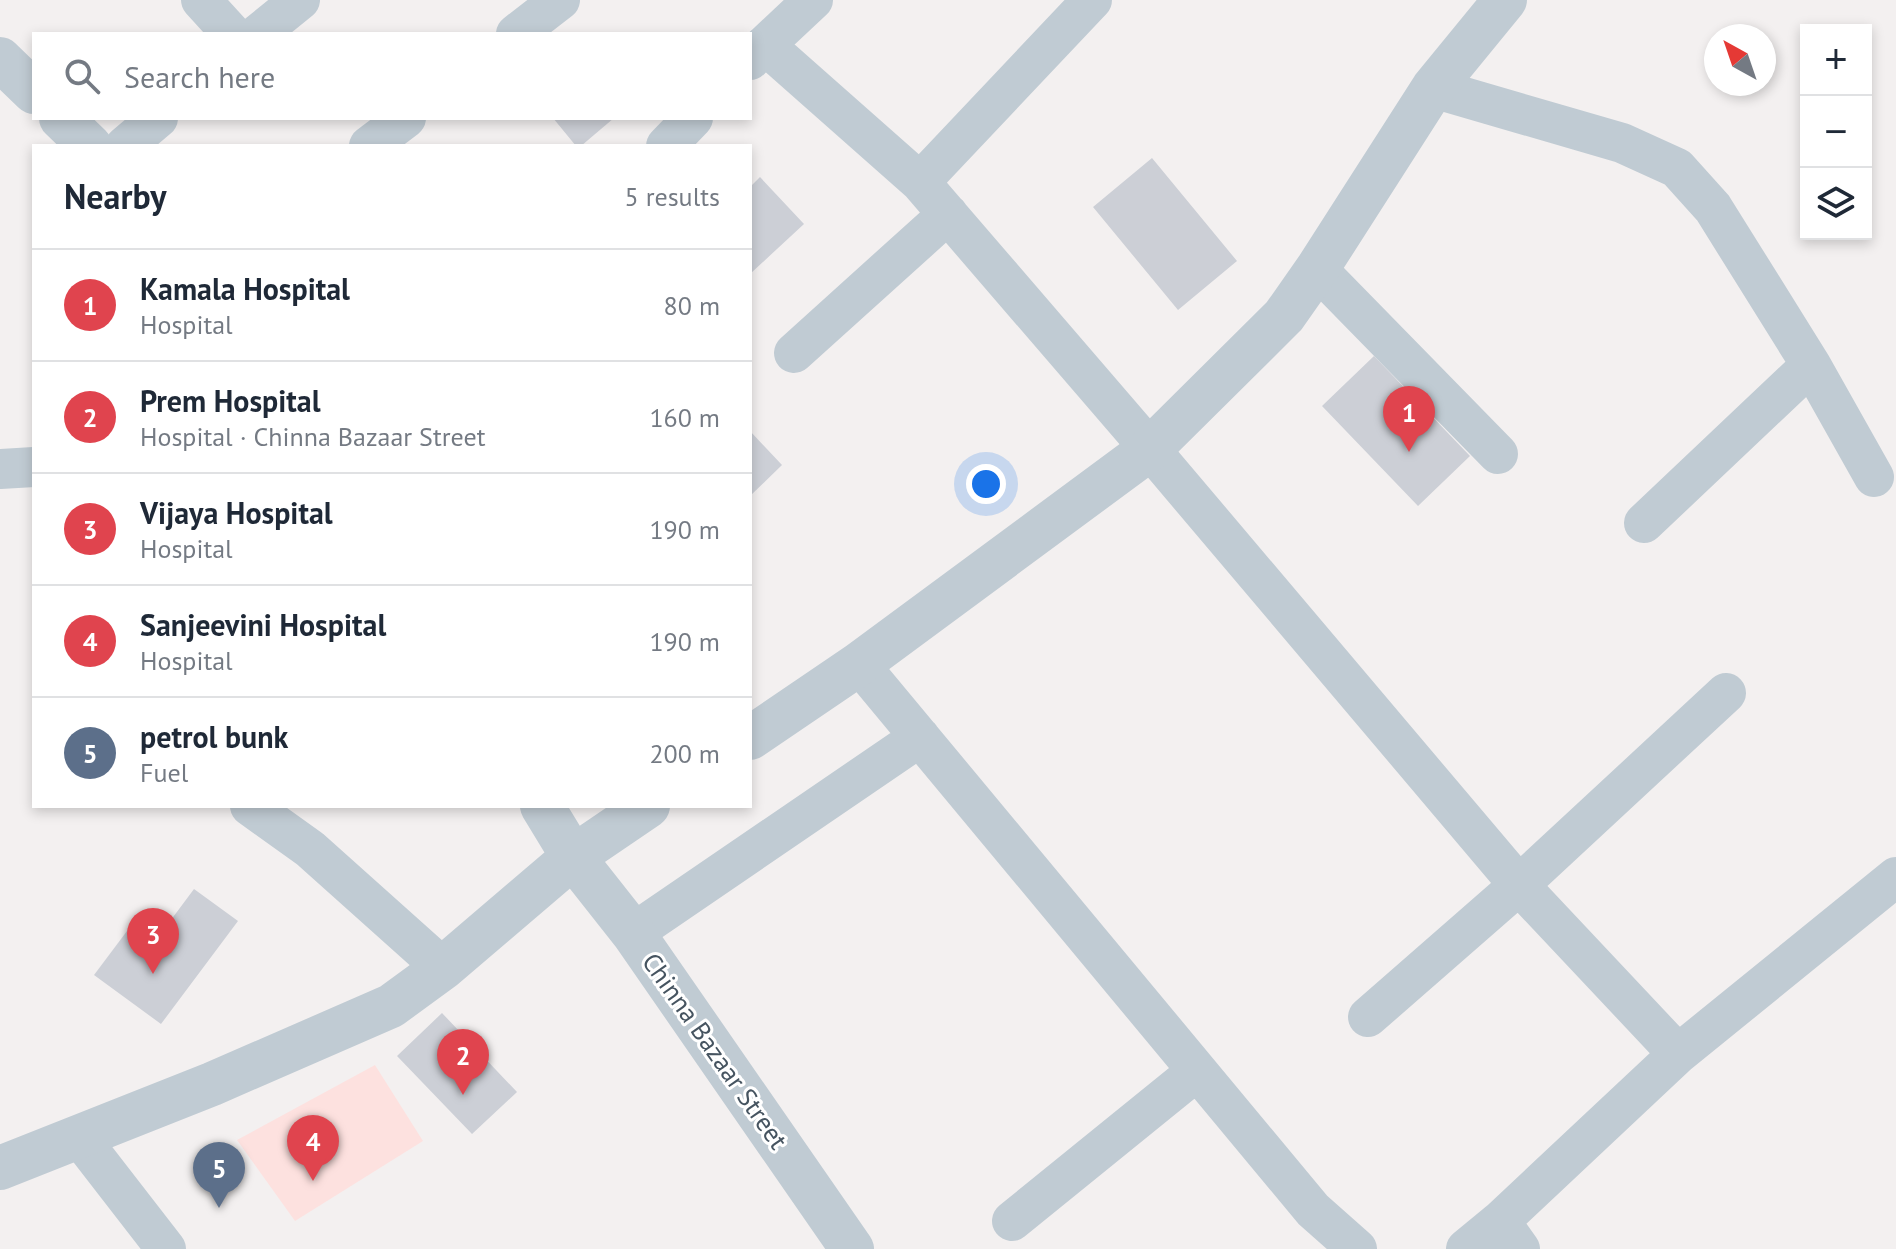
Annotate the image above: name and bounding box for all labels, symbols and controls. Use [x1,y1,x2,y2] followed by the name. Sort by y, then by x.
[1704,24,1776,96] north arrow
[1800,24,1872,240] map controls
[1800,24,1872,96] button: +
[32,32,752,120] search box
[60,54,104,98] icon: search
[124,57,275,96] text: Search here
[1800,96,1872,168] button: −
[1800,168,1872,240] button: layers
[64,174,166,218] text: Nearby
[625,180,720,213] text: 5 results
[140,269,350,308] text: Kamala Hospital
[83,289,97,322] text: 1
[664,289,720,322] text: 80 m
[140,308,233,341] text: Hospital
[140,381,321,420] text: Prem Hospital
[1383,386,1435,452] pin: 1
[83,401,97,434] text: 2
[649,401,720,434] text: 160 m
[140,420,486,453] text: Hospital · Chinna Bazaar Street
[966,464,1006,504] your location
[140,493,333,532] text: Vijaya Hospital
[83,513,97,546] text: 3
[649,513,720,546] text: 190 m
[140,532,233,565] text: Hospital
[140,605,386,644] text: Sanjeevini Hospital
[83,625,97,658] text: 4
[649,625,720,658] text: 190 m
[140,644,233,677] text: Hospital
[140,717,288,756] text: petrol bunk
[83,737,97,770] text: 5
[649,737,720,770] text: 200 m
[140,756,188,789] text: Fuel
[127,908,179,974] pin: 3
[635,946,796,1155] street label: Chinna Bazaar Street
[437,1029,489,1095] pin: 2
[287,1115,339,1181] pin: 4
[193,1142,245,1208] pin: 5

